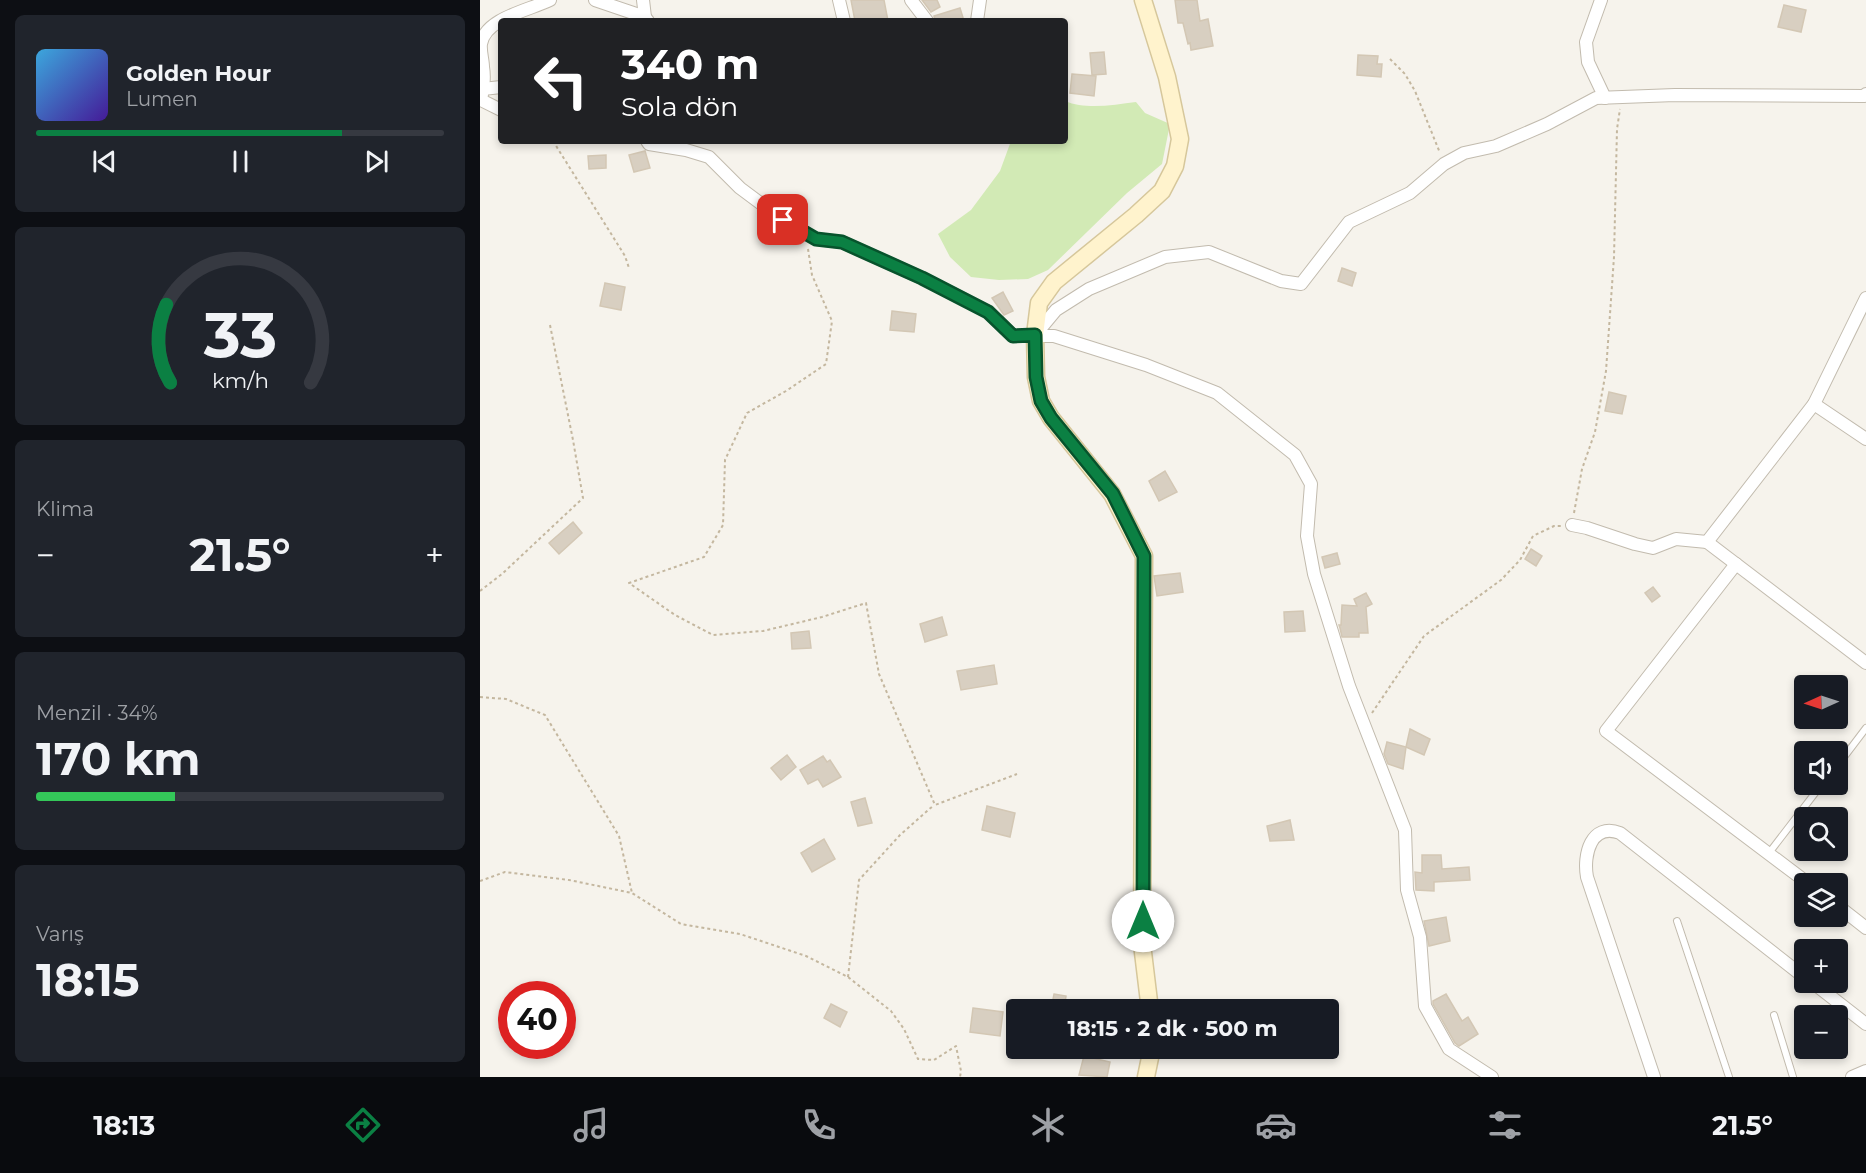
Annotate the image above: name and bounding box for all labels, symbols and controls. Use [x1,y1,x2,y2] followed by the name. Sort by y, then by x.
[621,38,759,90] text: 340 m
[522,42,600,120] icon: left
[126,60,271,87] text: Golden Hour
[126,87,198,111] text: Lumen
[621,90,738,123] text: Sola dön
[88,145,121,178] icon: previous
[224,145,257,178] icon: pause
[360,145,393,178] icon: next
[757,194,808,245] pin
[766,203,799,236] icon: arrive
[202,297,277,373] text: 33
[211,368,269,394] text: km/h
[36,497,94,521] text: Klima
[189,527,291,582] text: 21.5°
[36,535,55,575] text: −
[425,535,444,575] text: +
[1794,675,1848,729] north arrow
[1794,675,1848,1059] map controls
[36,701,158,725] text: Menzil · 34%
[36,731,200,786] text: 170 km
[1794,741,1848,795] button: sound
[1794,807,1848,861] button: search
[1794,873,1848,927] button: layers
[1111,889,1175,953] position arrow
[36,922,84,946] text: Varış
[1794,939,1848,993] button: +
[36,952,140,1007] text: 18:15
[498,981,576,1059] speed limit sign: 40
[1794,1005,1848,1059] button: −
[1068,1015,1277,1042] text: 18:15 · 2 dk · 500 m
[342,1104,384,1146] icon: directions
[570,1104,612,1146] icon: music
[798,1104,840,1146] icon: phone
[1027,1104,1069,1146] icon: climate
[1255,1104,1297,1146] icon: car
[1484,1104,1526,1146] icon: filters
[93,1109,155,1142] text: 18:13
[1712,1109,1773,1142] text: 21.5°

